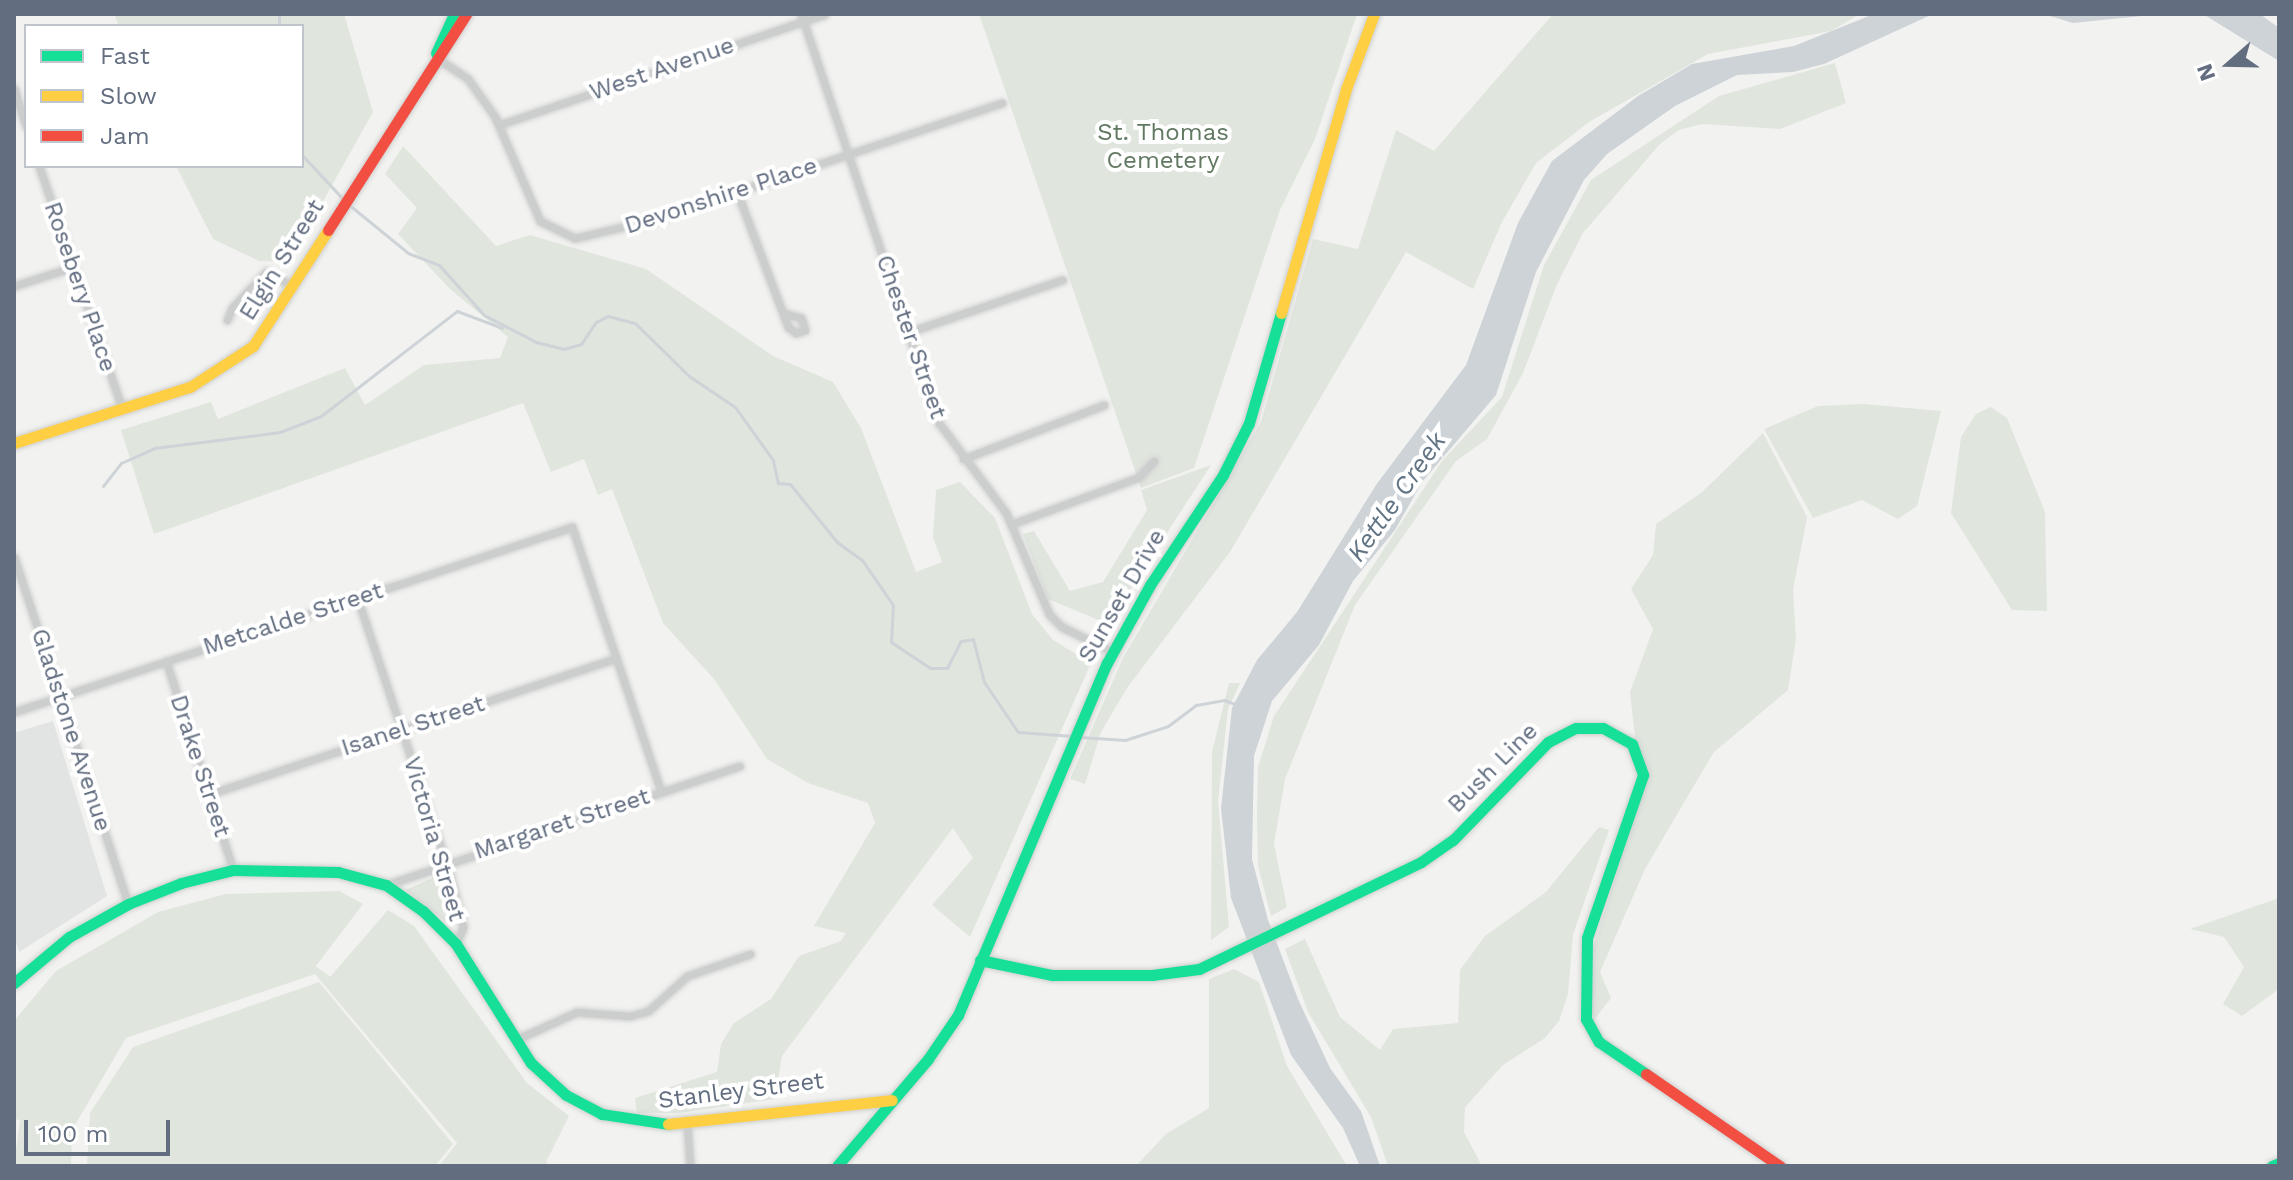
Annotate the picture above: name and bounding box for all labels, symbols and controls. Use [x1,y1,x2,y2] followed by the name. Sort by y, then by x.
[24,24,304,168] legend
[2189,24,2269,104] north arrow
[586,31,738,107] street label: West Avenue
[100,42,150,70] text: Fast
[2191,60,2221,84] text: N
[100,82,157,110] text: Slow
[1097,119,1229,175] park label: St. Thomas Cemetery
[100,122,150,150] text: Jam
[621,151,821,241] street label: Devonshire Place
[233,194,331,326] street label: Elgin Street
[37,198,123,376] street label: Rosebery Place
[869,251,953,423] street label: Chester Street
[1341,426,1453,568] water label: Kettle Creek
[1072,524,1172,668] street label: Sunset Drive
[199,576,387,662] street label: Metcalde Street
[25,625,117,835] street label: Gladstone Avenue
[337,689,489,763] street label: Isanel Street
[163,691,237,841] street label: Drake Street
[1442,717,1544,819] street label: Bush Line
[397,753,471,925] street label: Victoria Street
[471,782,653,866] street label: Margaret Street
[656,1067,826,1115] street label: Stanley Street
[28,1104,174,1154] scale bar
[38,1120,108,1148] text: 100 m

